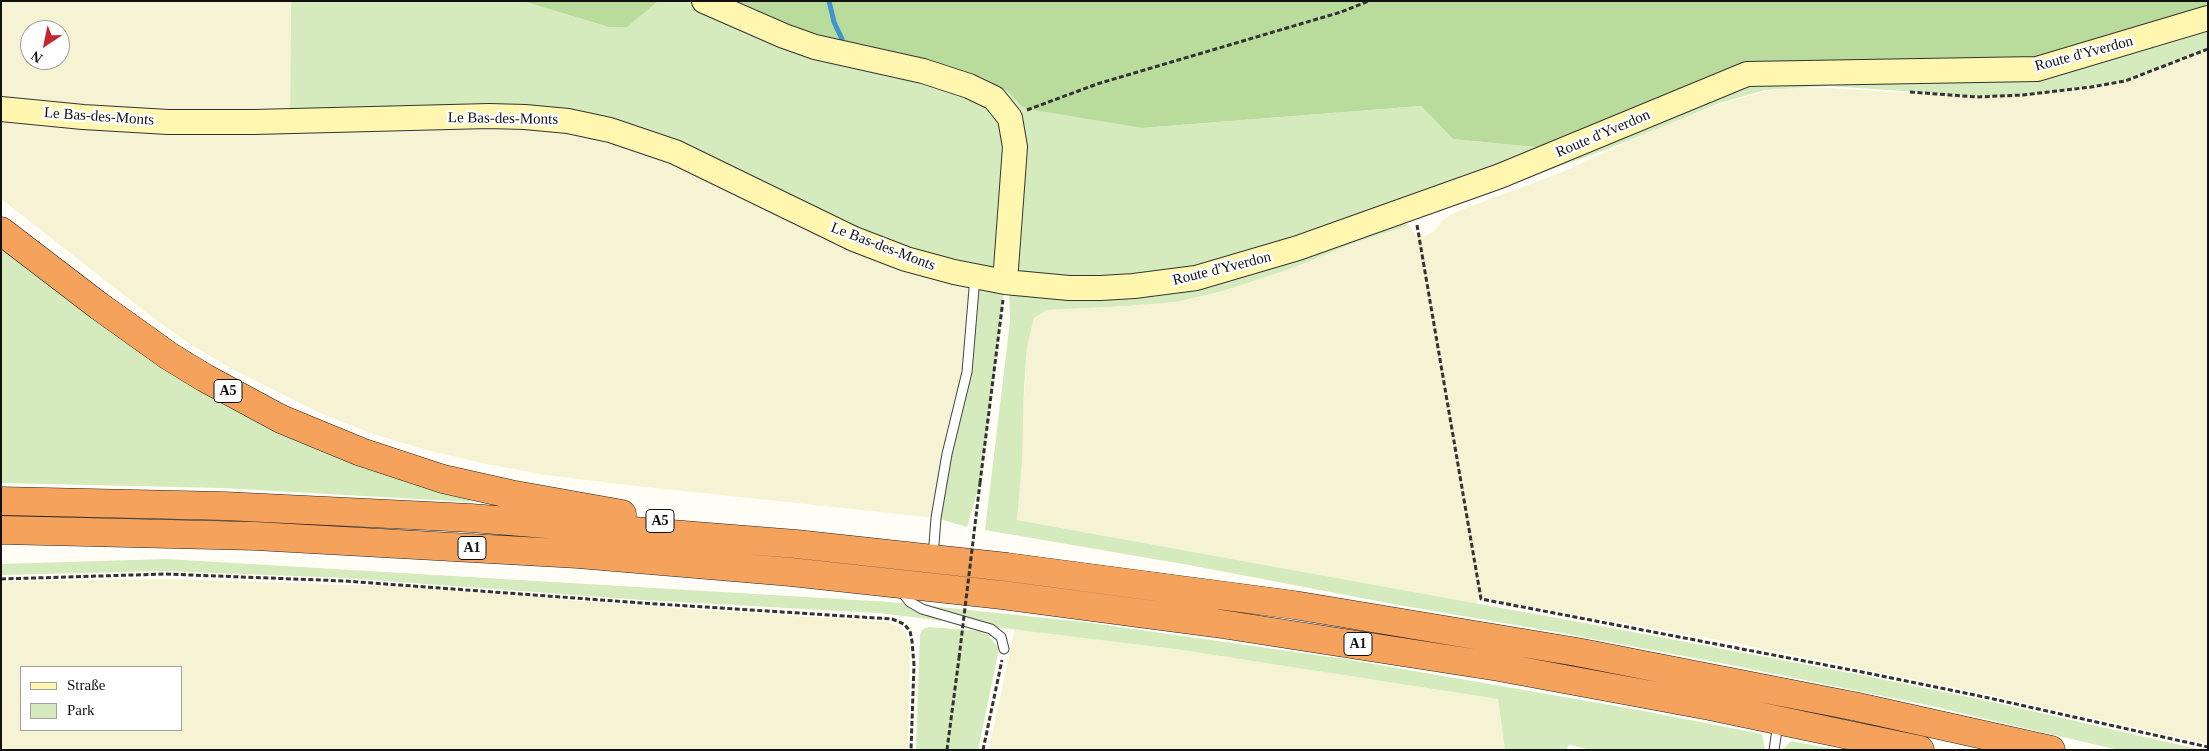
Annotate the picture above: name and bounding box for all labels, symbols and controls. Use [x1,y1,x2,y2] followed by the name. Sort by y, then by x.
[20,20,70,70] north arrow
[2033,32,2135,76] street label: Route d'Yverdon
[29,48,45,66] text: N
[43,104,155,130] street label: Le Bas-des-Monts
[1553,106,1653,162] street label: Route d'Yverdon
[448,109,558,129] street label: Le Bas-des-Monts
[828,219,938,275] street label: Le Bas-des-Monts
[1171,248,1273,290] street label: Route d'Yverdon
[214,380,242,402] road number: A5
[646,510,674,532] road number: A5
[458,536,486,560] road number: A1
[1344,633,1372,656] road number: A1
[20,666,182,731] legend
[67,677,105,693] text: Straße
[67,702,95,718] text: Park

